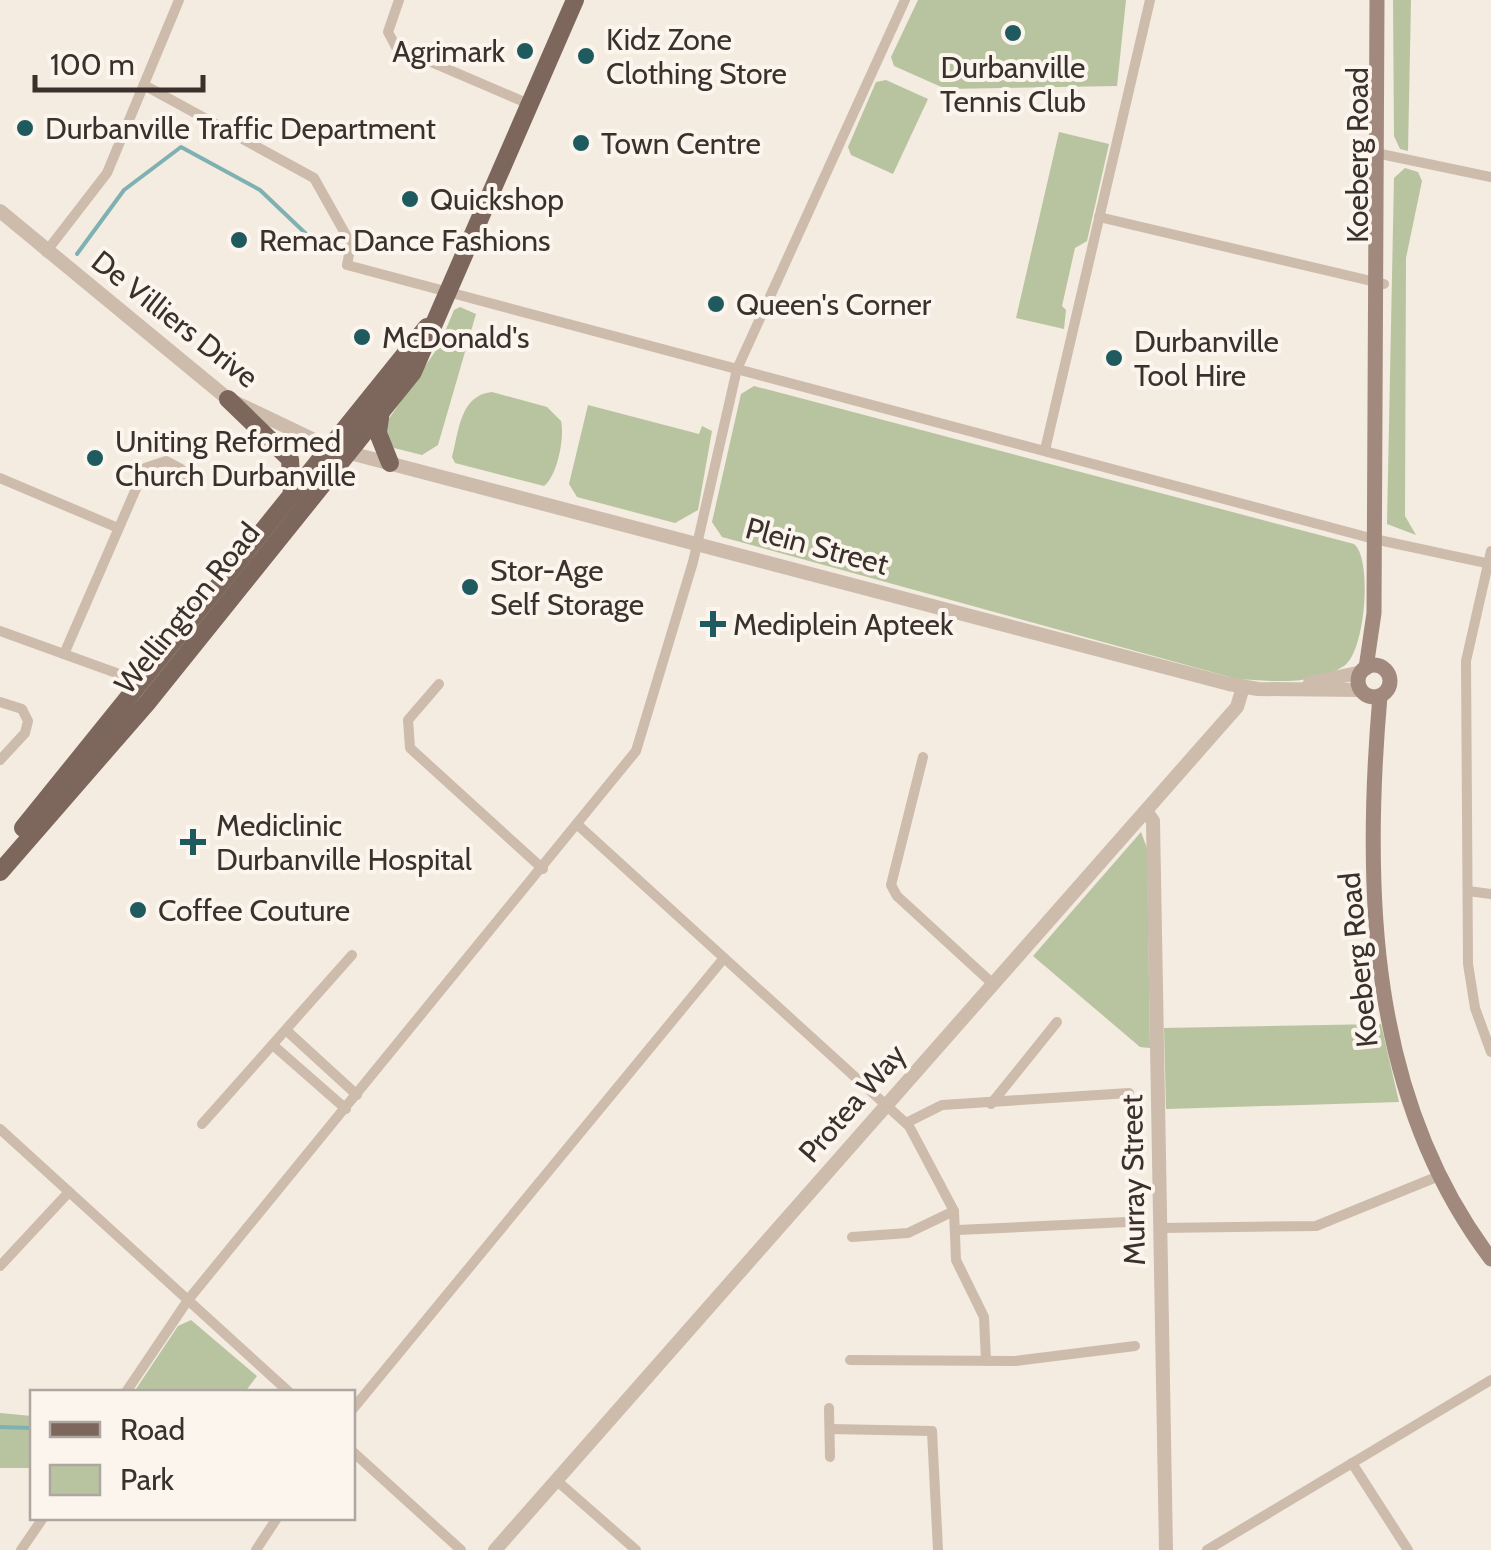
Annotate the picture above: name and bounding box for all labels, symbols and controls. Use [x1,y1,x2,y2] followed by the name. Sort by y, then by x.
[606,21,787,92] place label: Kidz Zone Clothing Store
[1002,22,1024,44] marker: Durbanville Tennis Club
[35,30,202,92] scale bar
[392,33,506,70] place label: Agrimark
[514,40,536,62] marker: Agrimark
[575,45,597,67] marker: Kidz Zone Clothing Store
[50,46,135,83] text: 100 m
[940,49,1086,120] place label: Durbanville Tennis Club
[1339,67,1376,243] street label: Koeberg Road
[45,110,436,147] place label: Durbanville Traffic Department
[14,117,36,139] marker: Durbanville Traffic Department
[601,125,761,162] place label: Town Centre
[570,132,592,154] marker: Town Centre
[430,181,564,218] place label: Quickshop
[399,188,421,210] marker: Quickshop
[259,222,550,259] place label: Remac Dance Fashions
[228,229,250,251] marker: Remac Dance Fashions
[84,242,266,396] street label: De Villiers Drive
[736,286,932,323] place label: Queen's Corner
[705,293,727,315] marker: Queen's Corner
[382,319,529,356] place label: McDonald's
[1134,323,1279,394] place label: Durbanville Tool Hire
[351,326,373,348] marker: McDonald's
[1103,347,1125,369] marker: Durbanville Tool Hire
[115,423,356,494] place label: Uniting Reformed Church Durbanville
[84,447,106,469] marker: Uniting Reformed Church Durbanville
[742,509,892,583] street label: Plein Street
[107,515,267,701] street label: Wellington Road
[490,552,644,623] place label: Stor-Age Self Storage
[459,576,481,598] marker: Stor-Age Self Storage
[733,606,954,643] place label: Mediplein Apteek
[702,613,724,635] marker: Mediplein Apteek
[216,807,472,878] place label: Mediclinic Durbanville Hospital
[180,829,206,855] marker: Mediclinic Durbanville Hospital
[1330,871,1386,1049] street label: Koeberg Road
[158,892,350,929] place label: Coffee Couture
[127,899,149,921] marker: Coffee Couture
[790,1036,914,1170] street label: Protea Way
[1113,1094,1153,1266] street label: Murray Street
[30,1390,355,1520] legend
[120,1411,185,1448] text: Road
[120,1461,175,1498] text: Park

